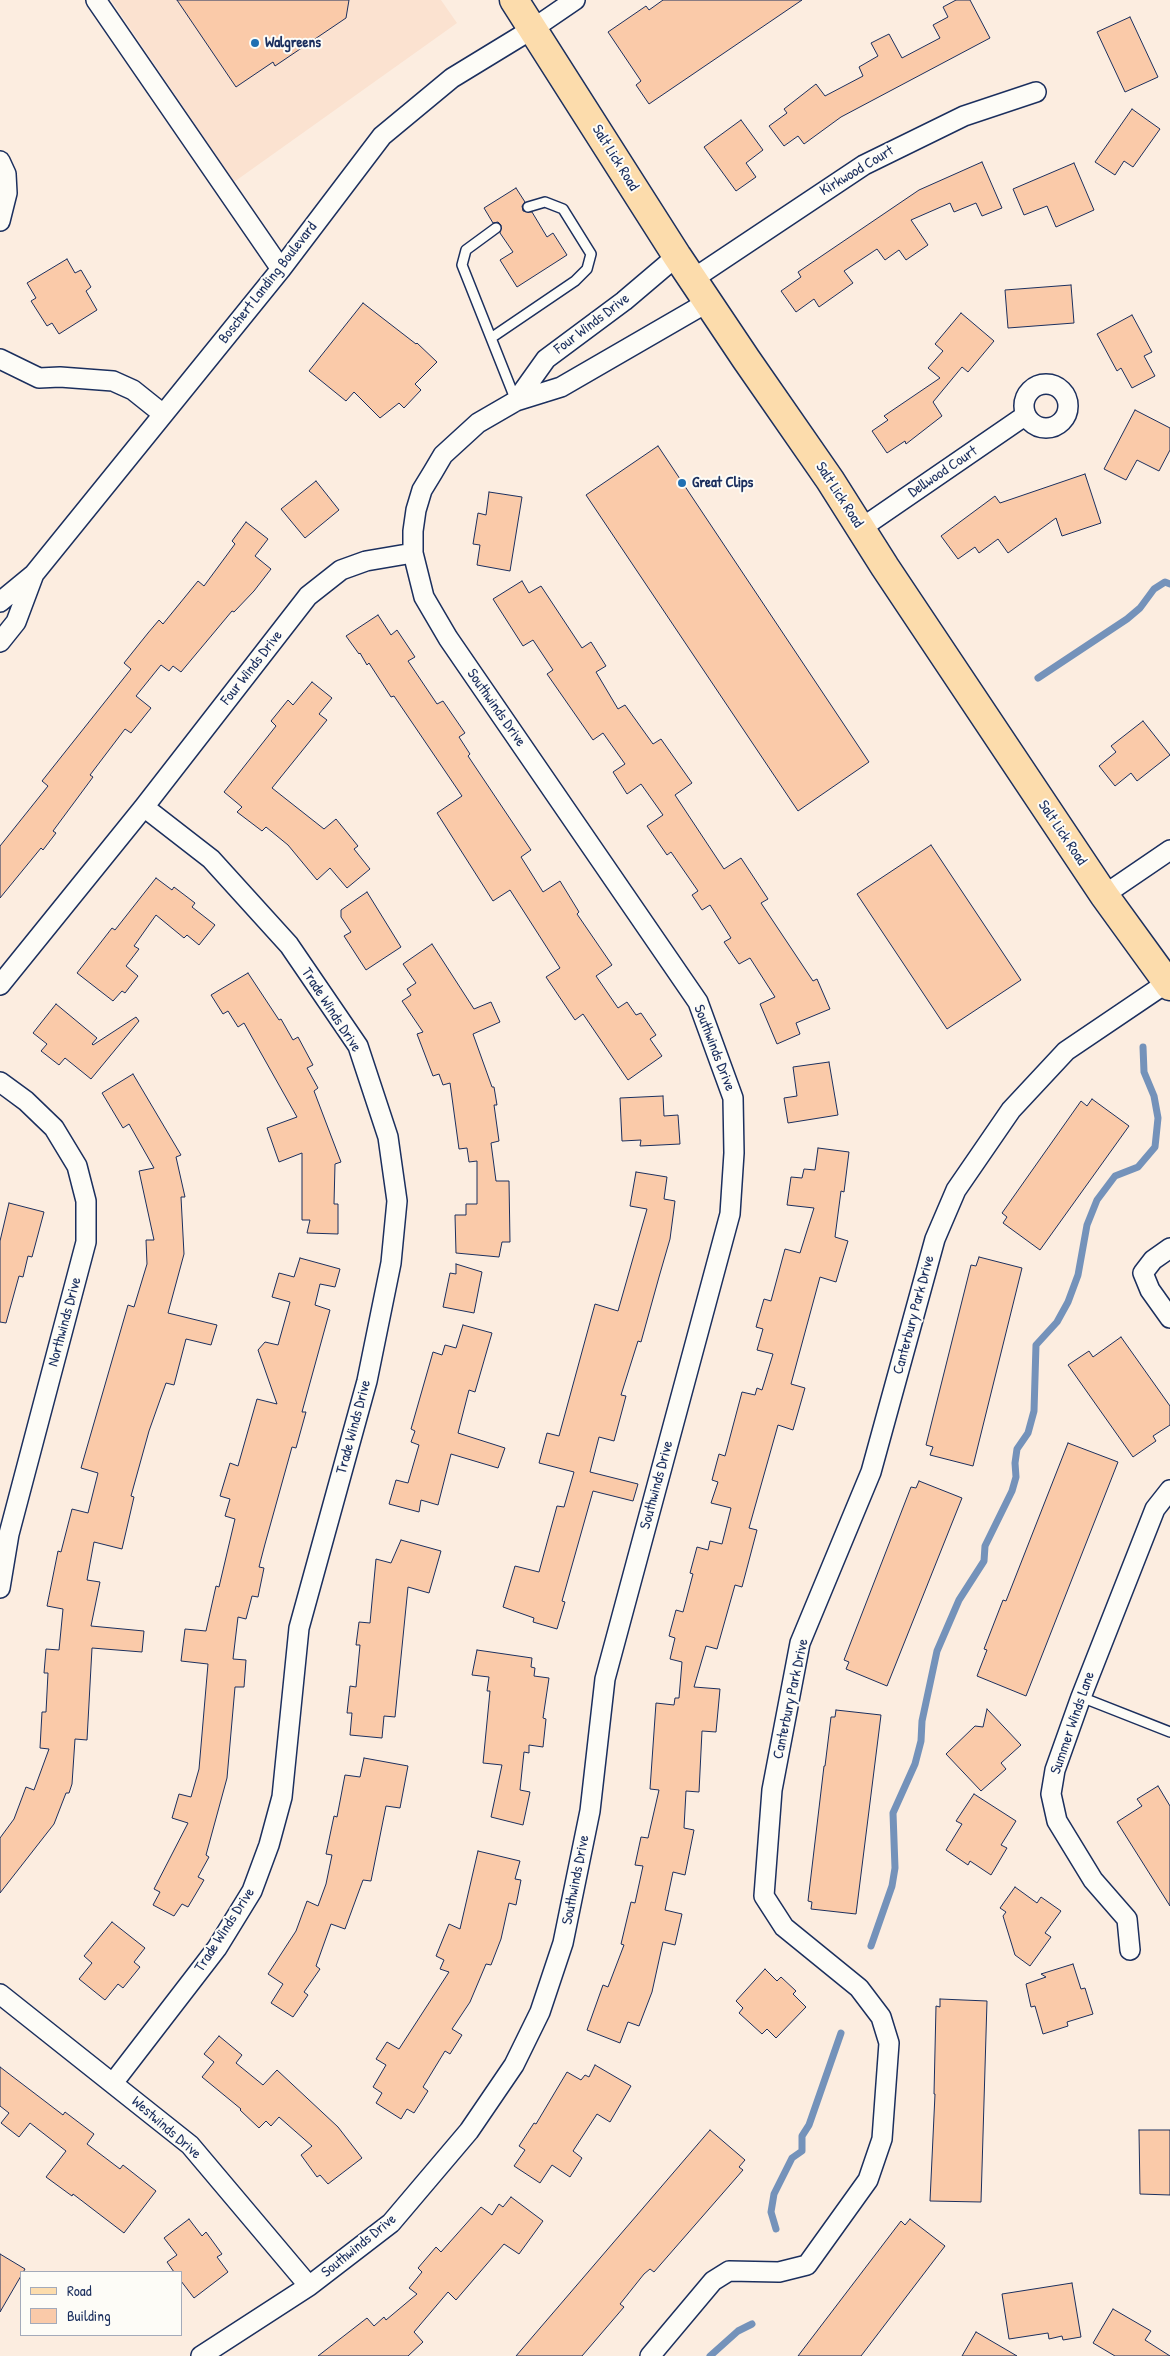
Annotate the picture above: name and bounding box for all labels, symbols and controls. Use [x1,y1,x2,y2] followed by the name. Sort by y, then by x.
[265,34,321,52] place label: Walgreens
[249,37,261,49] marker: Walgreens
[588,122,642,194] street label: Salt Lick Road
[817,142,897,200] street label: Kirkwood Court
[215,219,321,347] street label: Boschert Landing Boulevard
[551,290,633,358] street label: Four Winds Drive
[905,442,981,502] street label: Dellwood Court
[811,459,867,531] street label: Salt Lick Road
[692,474,753,492] place label: Great Clips
[676,477,688,489] marker: Great Clips
[217,627,287,709] street label: Four Winds Drive
[463,666,529,750] street label: Southwinds Drive
[1034,797,1090,869] street label: Salt Lick Road
[297,965,365,1055] street label: Trade Winds Drive
[689,1002,739,1094] street label: Southwinds Drive
[889,1254,939,1376] street label: Canterbury Park Drive
[44,1275,86,1369] street label: Northwinds Drive
[333,1378,375,1476] street label: Trade Winds Drive
[637,1439,677,1531] street label: Southwinds Drive
[769,1637,813,1761] street label: Canterbury Park Drive
[1047,1669,1099,1777] street label: Summer Winds Lane
[559,1834,593,1926] street label: Southwinds Drive
[191,1885,259,1975] street label: Trade Winds Drive
[127,2093,205,2163] street label: Westwinds Drive
[318,2210,400,2282] street label: Southwinds Drive
[20,2271,182,2336] legend
[67,2280,92,2301] text: Road
[67,2305,111,2326] text: Building

